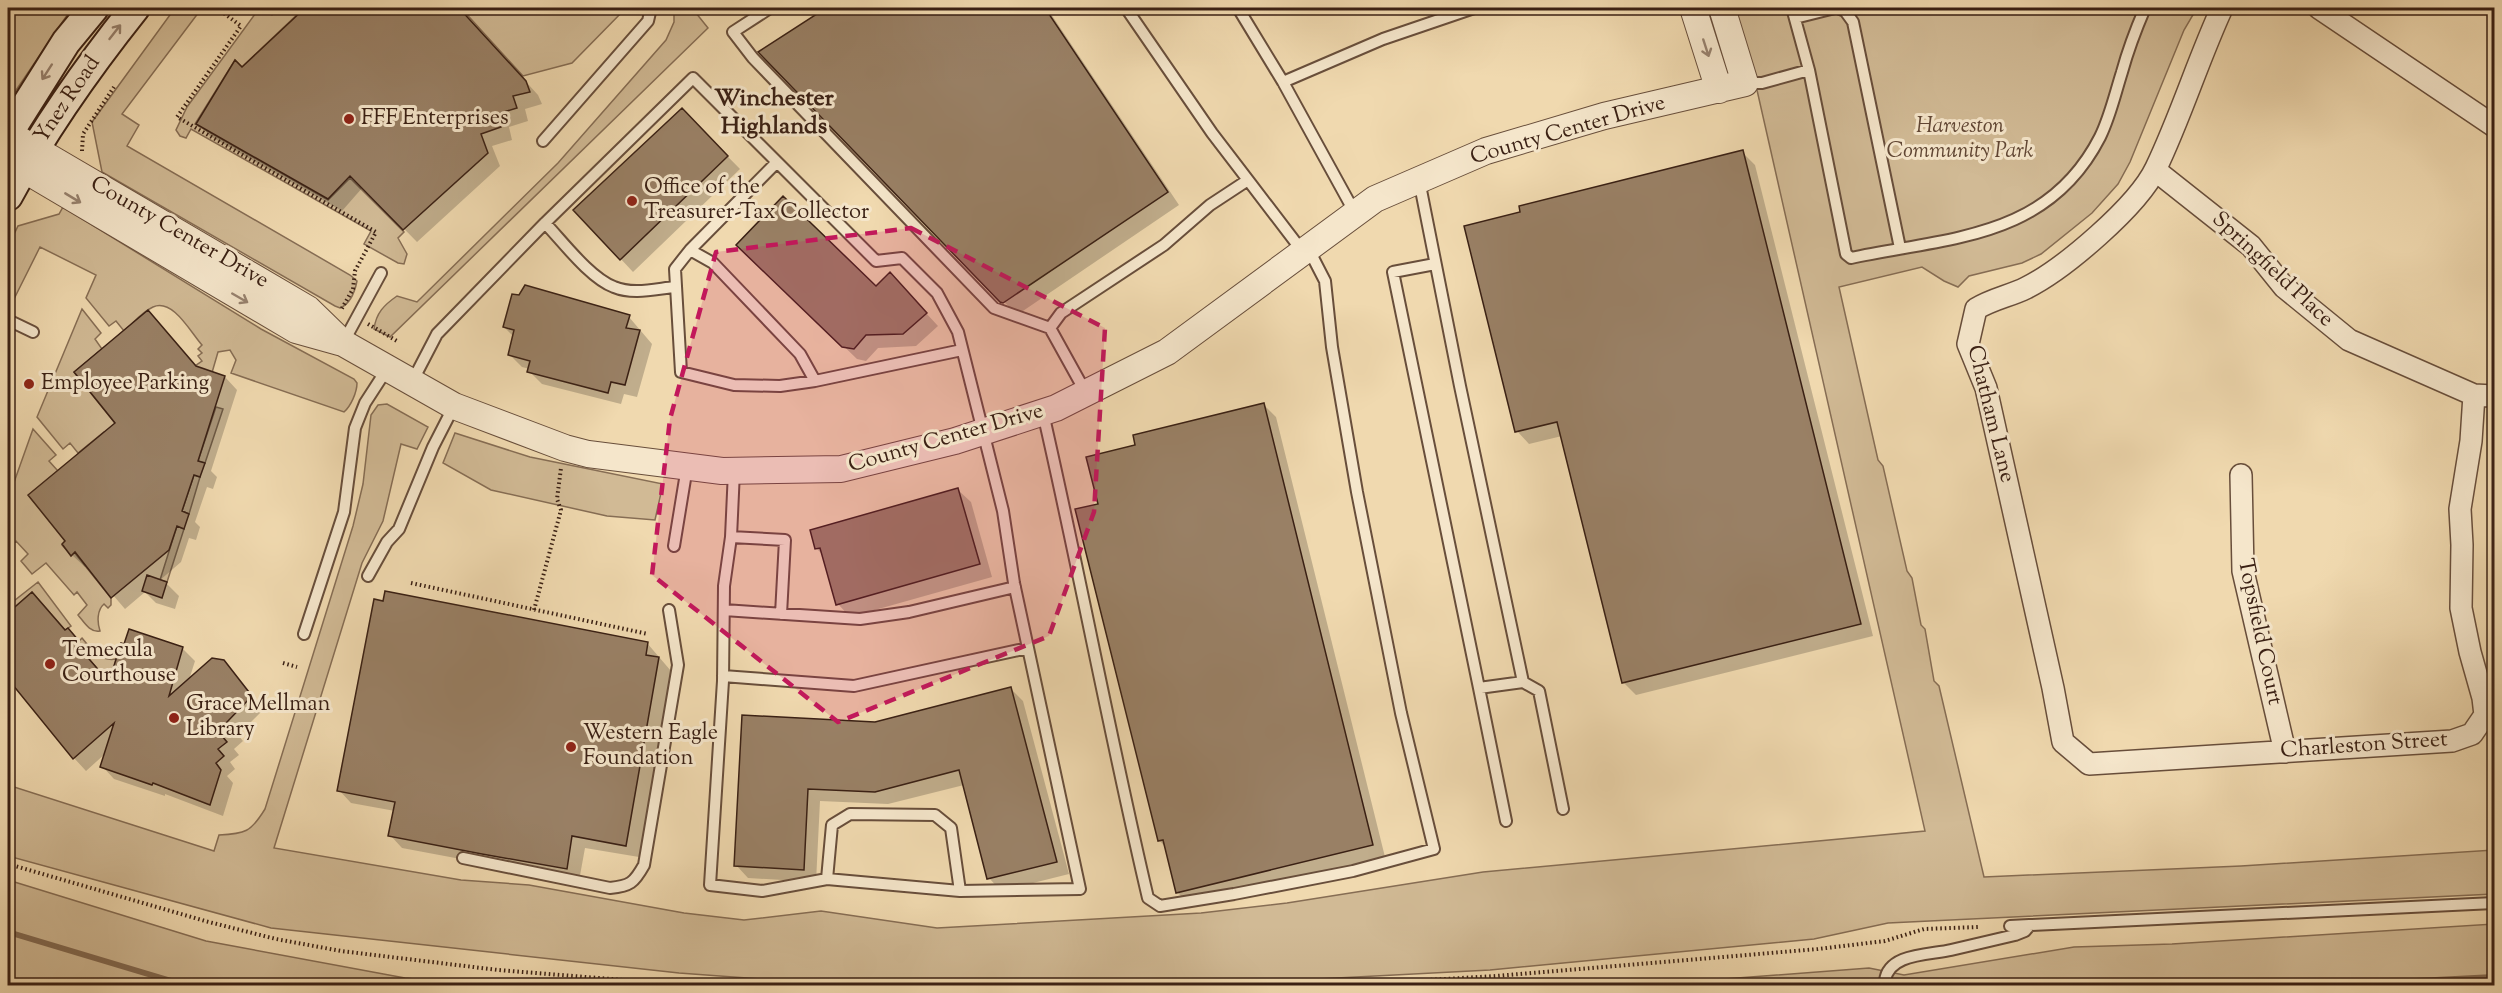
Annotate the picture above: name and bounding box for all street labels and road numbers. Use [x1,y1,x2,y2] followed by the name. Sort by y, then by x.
[27,50,109,150] street label: Ynez Road
[1467,88,1669,174] street label: County Center Drive
[84,169,274,297] street label: County Center Drive
[2204,205,2340,335] street label: Springfield Place
[1957,342,2023,486] street label: Chatham Lane
[845,396,1047,482] street label: County Center Drive
[2228,556,2290,709] street label: Topsfield Court
[2279,724,2449,768] street label: Charleston Street

